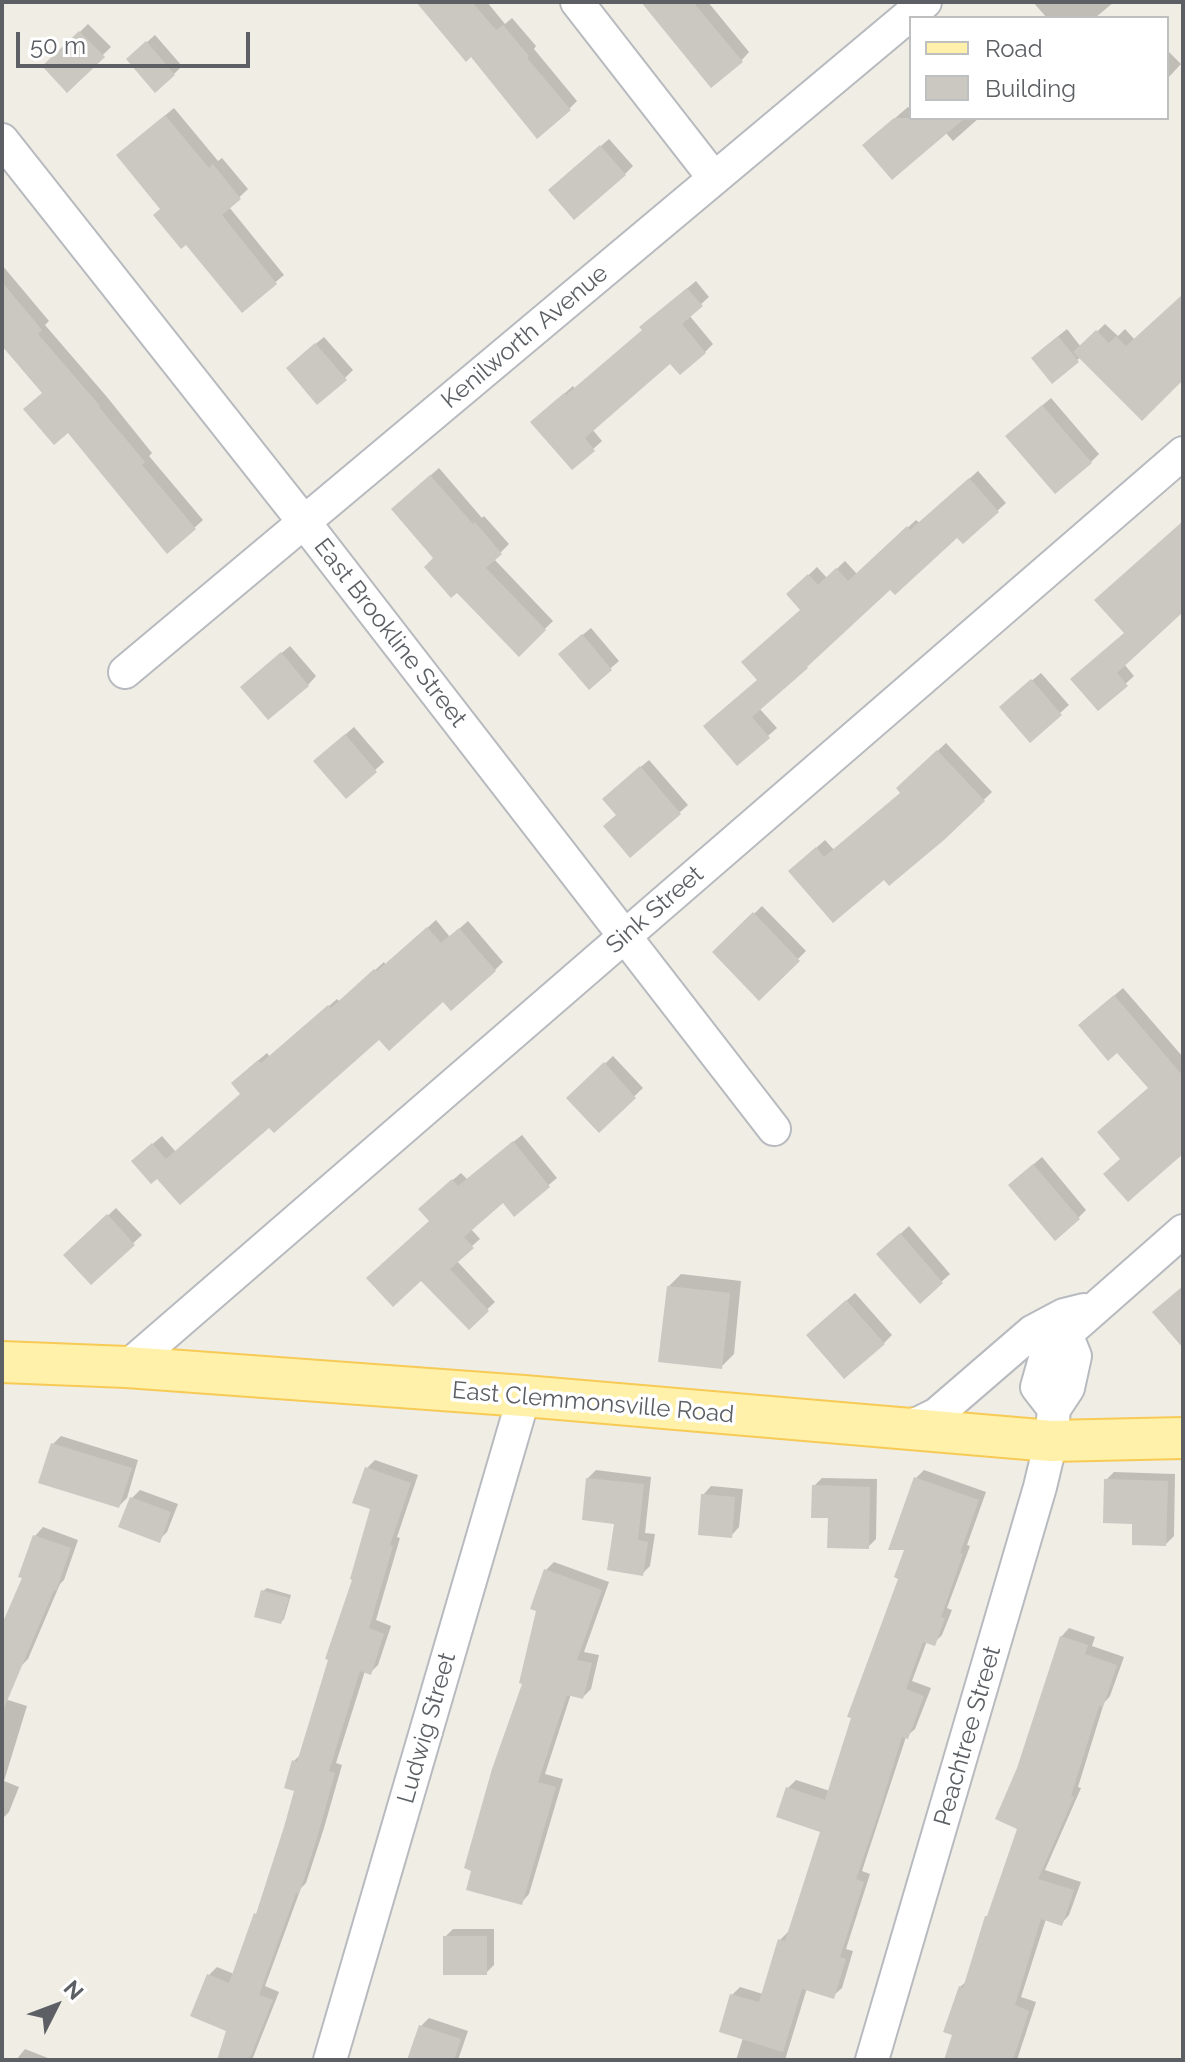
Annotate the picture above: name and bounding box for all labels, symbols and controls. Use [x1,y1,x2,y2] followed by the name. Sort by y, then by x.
[20,16,254,66] scale bar
[909,16,1169,120] legend
[30,31,86,60] text: 50 m
[985,34,1043,63] text: Road
[985,74,1076,103] text: Building
[436,259,614,415] street label: Kenilworth Avenue
[307,533,473,733] street label: East Brookline Street
[601,860,709,960] street label: Sink Street
[451,1376,735,1430] street label: East Clemmonsville Road
[929,1643,1007,1829] street label: Peachtree Street
[392,1649,462,1807] street label: Ludwig Street
[16,1966,96,2046] north arrow
[59,1975,89,2005] text: N

